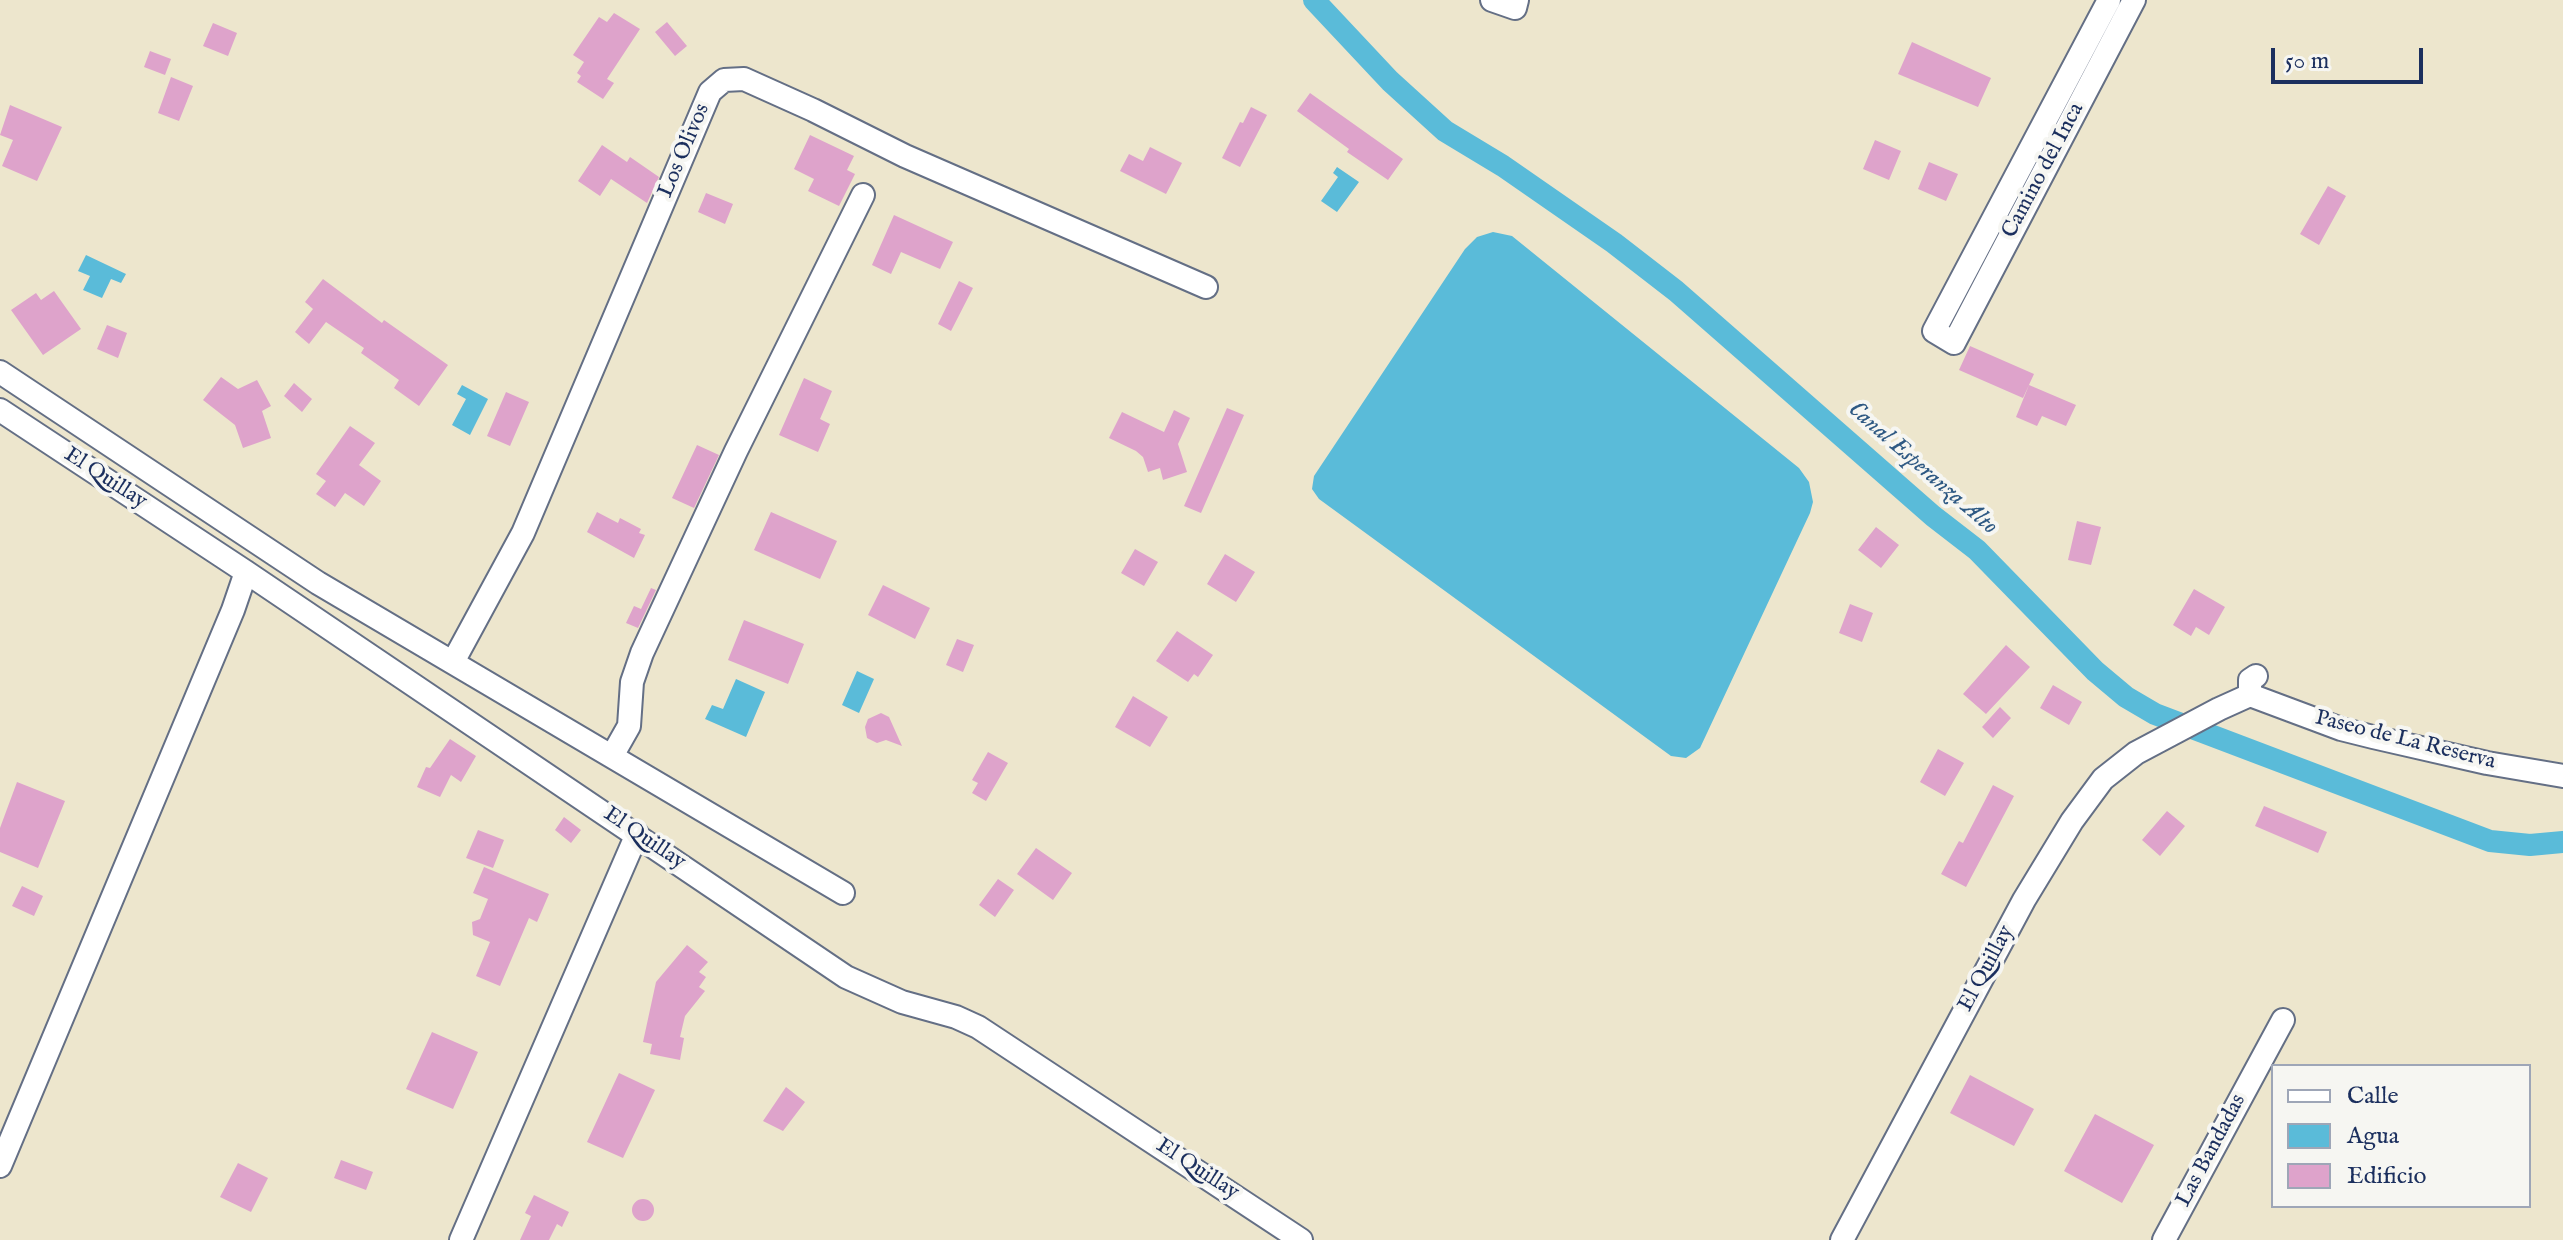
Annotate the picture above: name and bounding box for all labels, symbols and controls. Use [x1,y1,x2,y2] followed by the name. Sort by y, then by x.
[2275,32,2427,82] scale bar
[2285,46,2329,77] text: 50 m
[1997,99,2091,243] street label: Camino del Inca
[653,100,717,202] street label: Los Olivos
[1841,396,2003,542] water label: Canal Esperanza Alto
[59,442,151,516] street label: El Quillay
[2312,706,2498,776] street label: Paseo de La Reserva
[598,802,690,876] street label: El Quillay
[1953,921,2021,1017] street label: El Quillay
[2271,1064,2531,1208] legend
[2347,1081,2399,1112] text: Calle
[2171,1090,2253,1212] street label: Las Bandadas
[2347,1121,2399,1152] text: Agua
[1151,1133,1243,1207] street label: El Quillay
[2347,1161,2426,1192] text: Edificio

